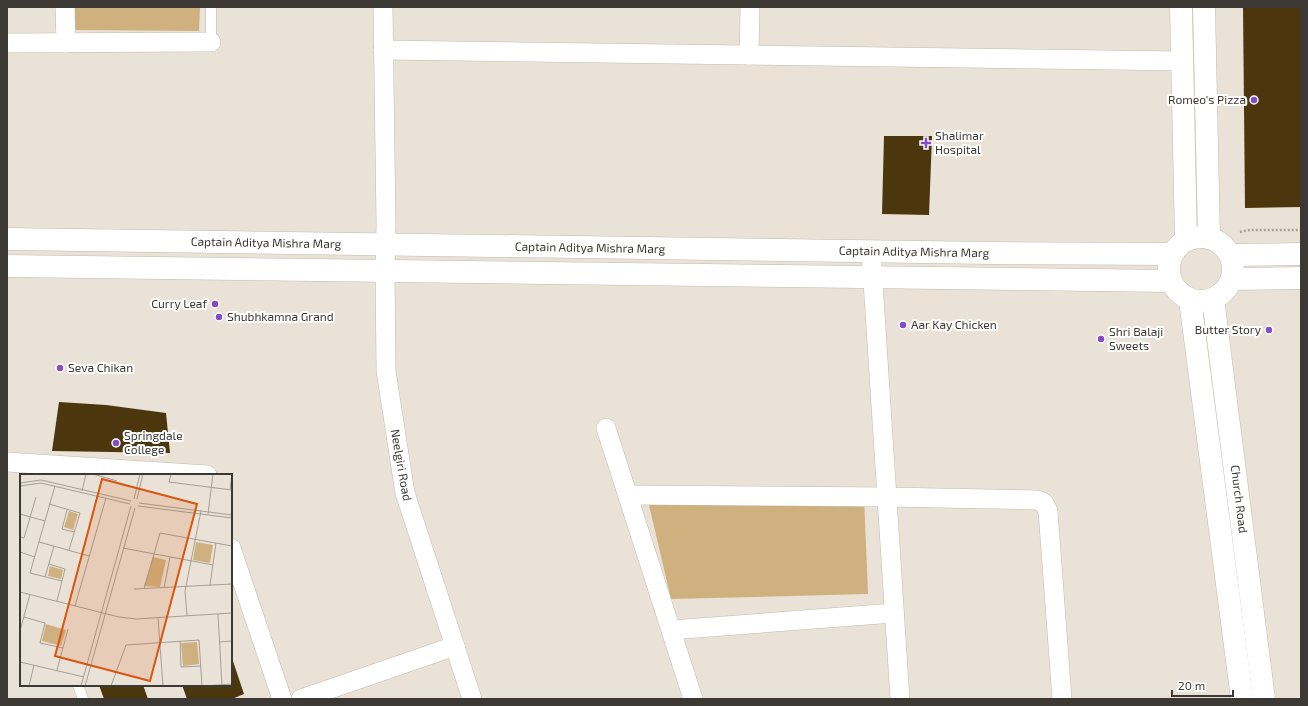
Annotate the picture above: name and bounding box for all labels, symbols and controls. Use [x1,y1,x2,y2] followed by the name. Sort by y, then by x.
[1168,92,1246,106] place label: Romeo's Pizza
[1249,95,1259,105] marker: Romeo's Pizza
[935,128,984,156] place label: Shalimar Hospital
[920,137,932,149] marker: Shalimar Hospital
[191,234,342,250] street label: Captain Aditya Mishra Marg
[515,239,666,255] street label: Captain Aditya Mishra Marg
[839,243,990,259] street label: Captain Aditya Mishra Marg
[151,296,207,310] place label: Curry Leaf
[210,299,220,309] marker: Curry Leaf
[227,309,334,323] place label: Shubhkamna Grand
[214,312,224,322] marker: Shubhkamna Grand
[911,317,997,331] place label: Aar Kay Chicken
[898,320,908,330] marker: Aar Kay Chicken
[1195,322,1262,336] place label: Butter Story
[1109,324,1163,352] place label: Shri Balaji Sweets
[1264,325,1274,335] marker: Butter Story
[1096,334,1106,344] marker: Shri Balaji Sweets
[68,360,133,374] place label: Seva Chikan
[55,363,65,373] marker: Seva Chikan
[124,428,183,456] place label: Springdale College
[389,428,415,502] street label: Neelgiri Road
[111,438,121,448] marker: Springdale College
[1229,464,1251,534] street label: Church Road
[20,474,232,686] inset map
[1172,672,1233,698] scale bar
[1178,678,1205,692] text: 20 m

